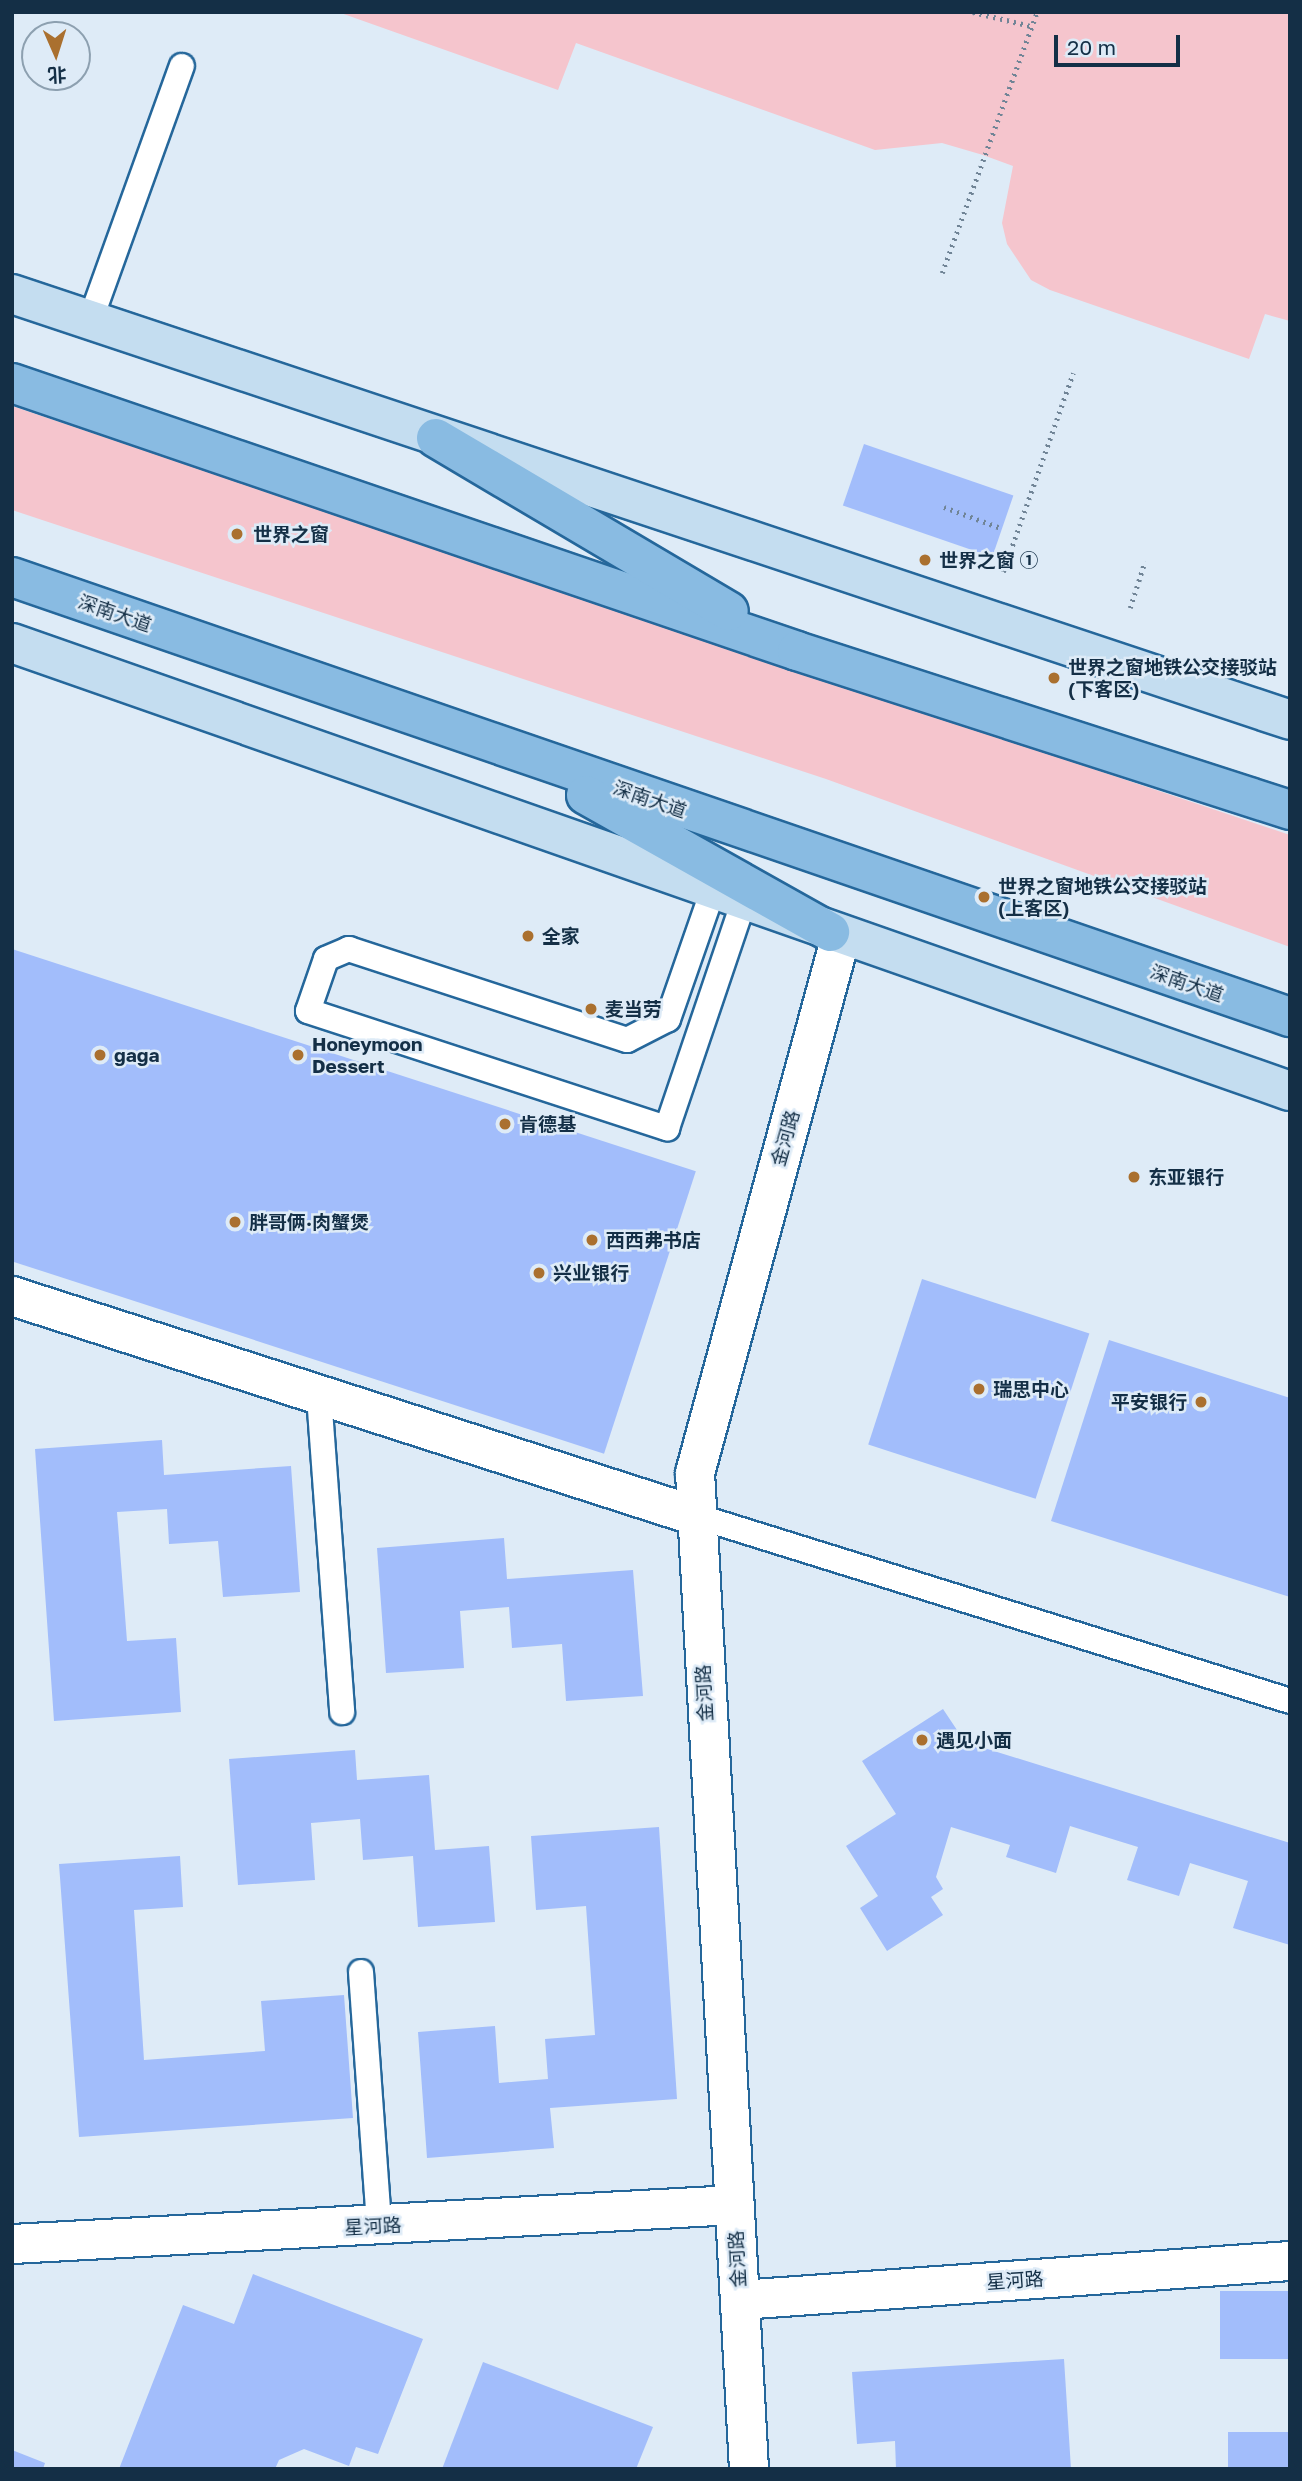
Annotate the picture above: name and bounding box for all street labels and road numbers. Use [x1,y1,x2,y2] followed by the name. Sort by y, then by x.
[75,590,155,636] street label: 深南大道
[610,776,690,822] street label: 深南大道
[1147,960,1227,1006] street label: 深南大道
[766,1107,804,1169] street label: 金河路
[691,1664,717,1722] street label: 金河路
[344,2213,402,2239] street label: 星河路
[724,2230,750,2288] street label: 金河路
[986,2267,1044,2293] street label: 星河路

